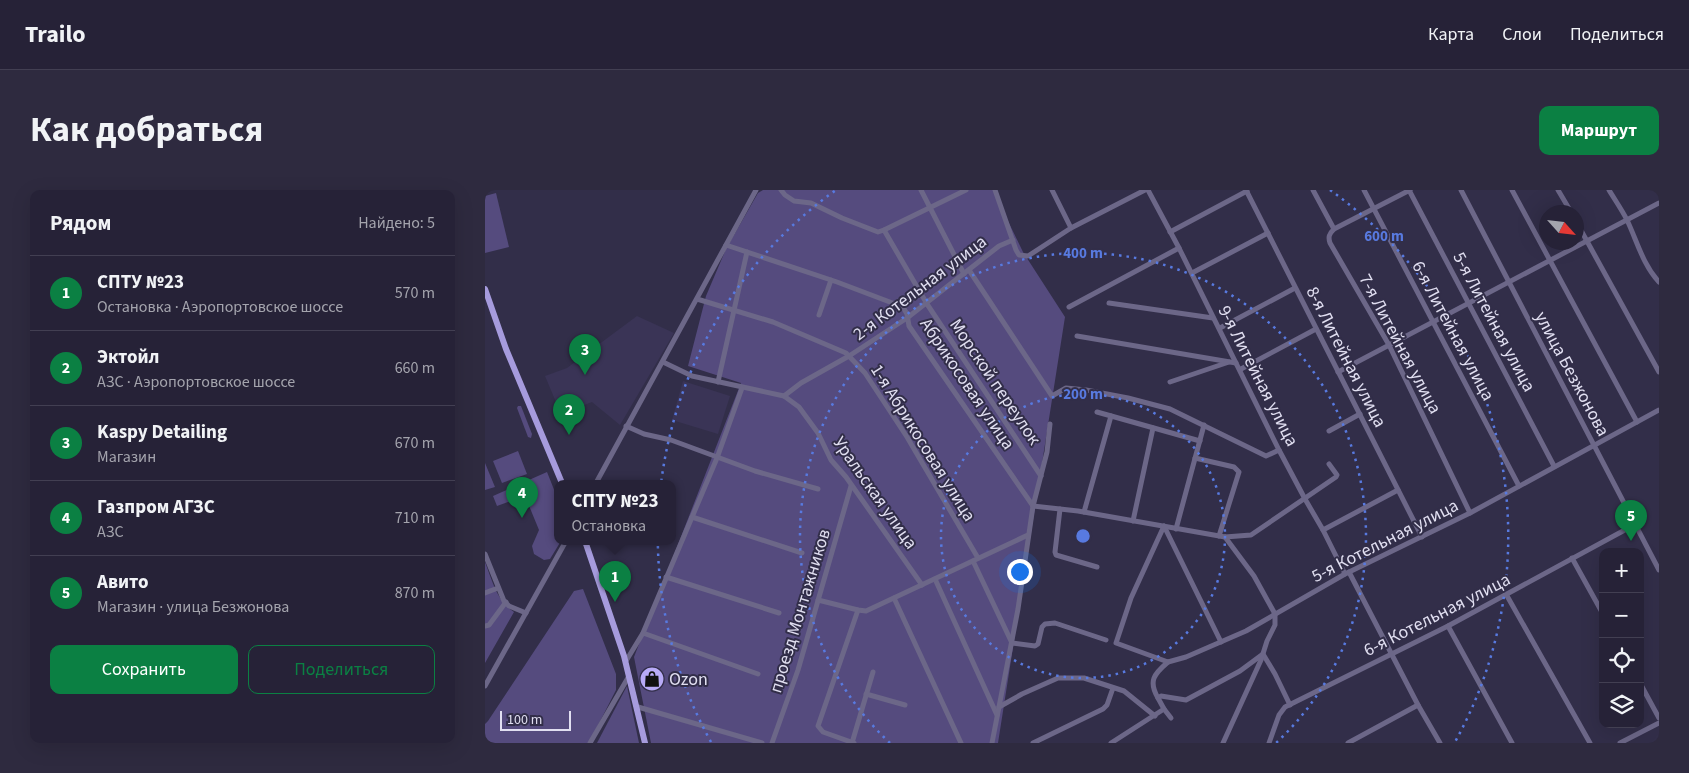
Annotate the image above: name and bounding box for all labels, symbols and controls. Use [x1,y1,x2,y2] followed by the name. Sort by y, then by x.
[25,17,86,52] text: Trailo
[1428,22,1474,47] text: Карта
[1502,22,1542,47] text: Слои
[1570,22,1664,47] text: Поделиться
[30,105,263,155] text: Как добраться
[1539,106,1659,155] button: Маршрут
[1539,205,1584,250] north arrow
[50,208,111,238] text: Рядом
[358,212,435,234] text: Найдено: 5
[1364,226,1404,247] text: 600 m
[848,229,992,347] street label: 2-я Котельная улица
[1063,243,1103,264] text: 400 m
[1447,248,1541,396] street label: 5-я Литейная улица
[1406,257,1500,405] street label: 6-я Литейная улица
[97,269,184,296] text: СПТУ №23
[1353,270,1447,418] street label: 7-я Литейная улица
[62,282,70,304] text: 1
[395,282,435,304] text: 570 m
[1300,282,1392,432] street label: 8-я Литейная улица
[97,296,343,318] text: Остановка · Аэропортовское шоссе
[1212,301,1304,451] street label: 9-я Литейная улица
[1529,307,1615,441] street label: улица Безжонова
[914,313,1020,455] street label: Абрикосовая улица
[943,314,1047,450] street label: Морской переулок
[569,334,601,375] pin: 3
[97,344,159,371] text: Эктойл
[62,357,70,379] text: 2
[395,357,435,379] text: 660 m
[864,360,982,526] street label: 1-я Абрикосовая улица
[97,371,295,393] text: АЗС · Аэропортовское шоссе
[1063,384,1103,405] text: 200 m
[553,394,585,435] pin: 2
[97,419,227,446] text: Kaspy Detailing
[62,432,70,454] text: 3
[395,432,435,454] text: 670 m
[827,432,923,554] street label: Уральская улица
[97,446,156,468] text: Магазин
[506,477,538,518] pin: 4
[554,480,676,545] popup
[571,488,659,515] text: СПТУ №23
[1307,493,1463,589] street label: 5-я Котельная улица
[97,494,215,521] text: Газпром АГЗС
[1615,500,1647,541] pin: 5
[62,507,70,529] text: 4
[395,507,435,529] text: 710 m
[571,515,646,537] text: Остановка
[97,521,124,543] text: АЗС
[763,526,837,696] street label: проезд Монтажников
[1074,527,1092,545] centre of rings
[1599,548,1644,728] map controls
[1599,548,1644,593] button: +
[1007,559,1033,585] your location
[599,561,631,602] pin: 1
[1359,567,1515,663] street label: 6-я Котельная улица
[97,569,149,596] text: Авито
[62,582,70,604] text: 5
[395,582,435,604] text: 870 m
[1599,593,1644,638] button: −
[97,596,289,618] text: Магазин · улица Безжонова
[1599,638,1644,683] button: locate
[50,645,238,694] button: Сохранить
[248,645,435,694] button: Поделиться
[639,666,665,692] shop icon: Ozon
[669,667,708,692] place label: Ozon
[1599,683,1644,728] button: layers
[500,708,571,731] scale bar
[507,710,542,730] text: 100 m

